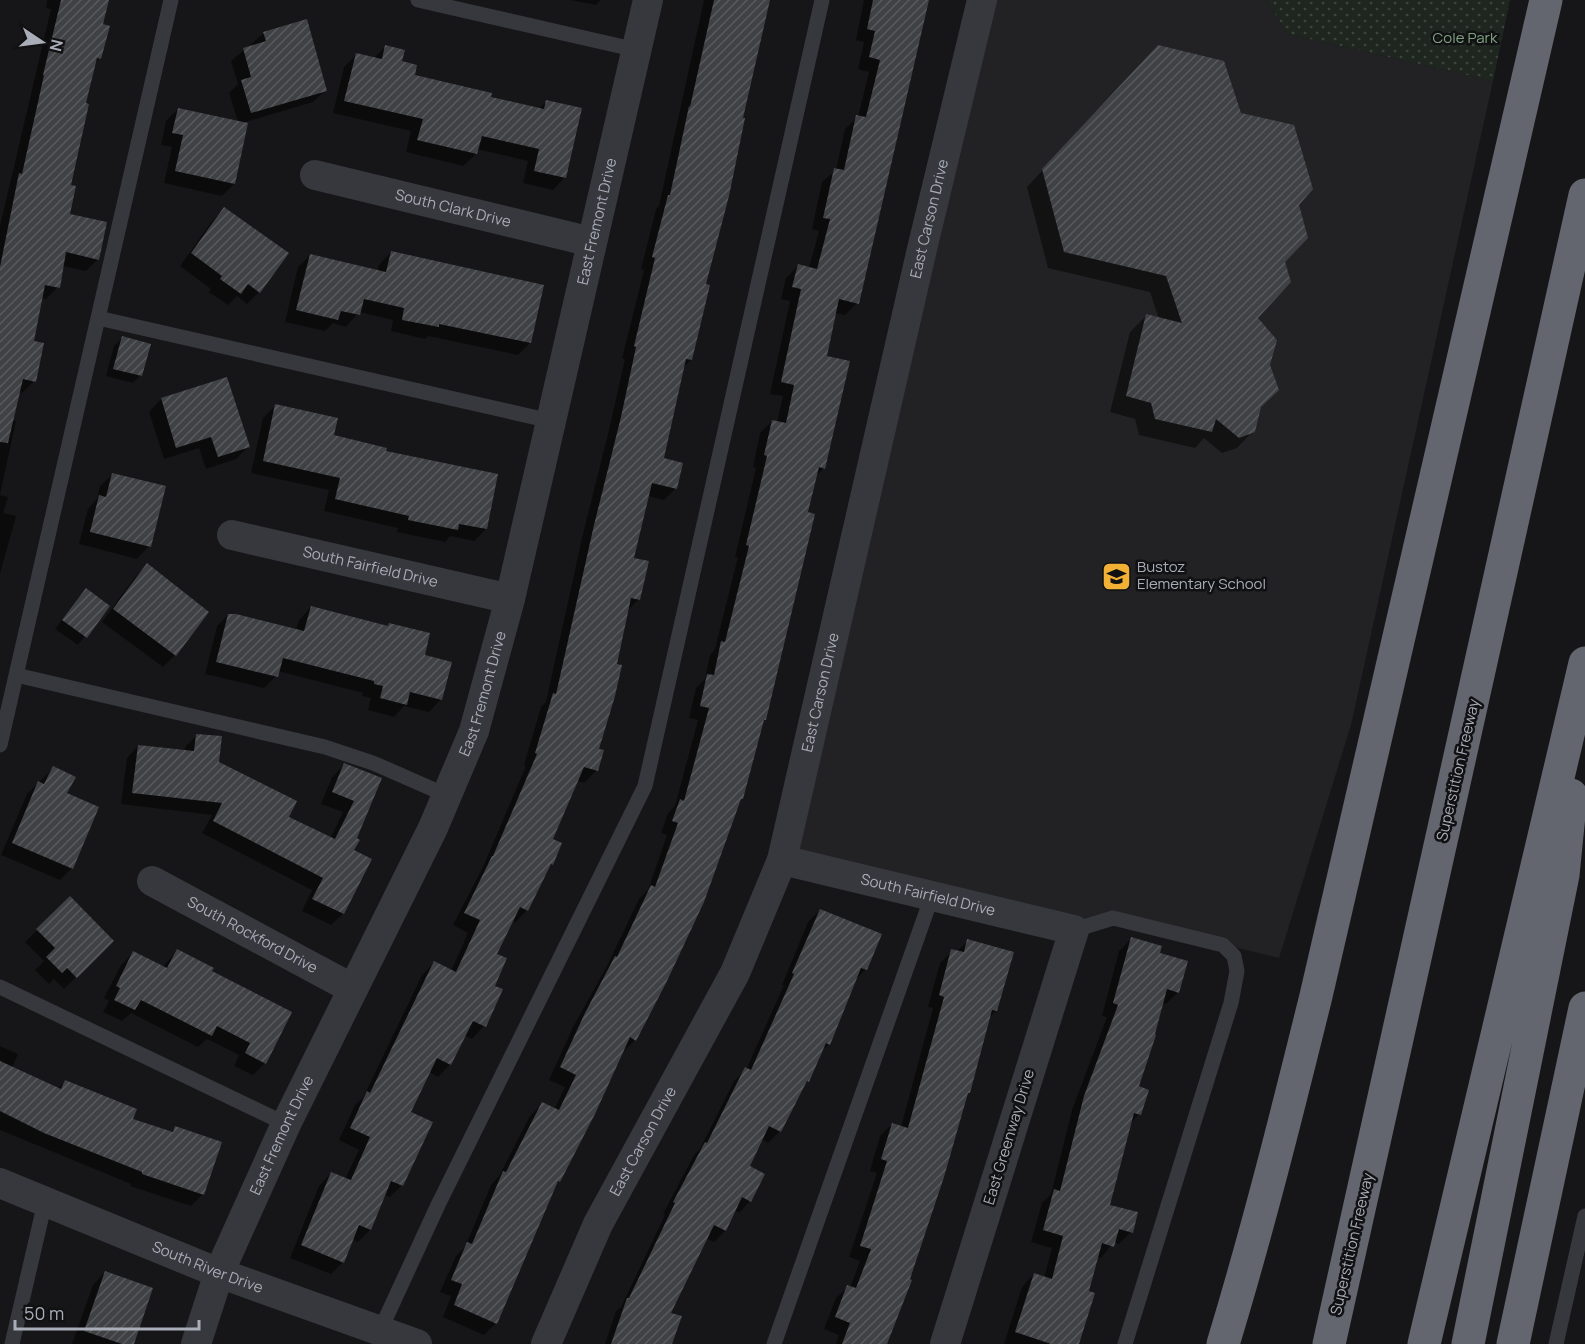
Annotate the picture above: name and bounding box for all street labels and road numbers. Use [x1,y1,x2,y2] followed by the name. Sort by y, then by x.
[572,156,621,287] street label: East Fremont Drive
[905,157,953,280] street label: East Carson Drive
[393,184,513,232] street label: South Clark Drive
[301,541,440,592] street label: South Fairfield Drive
[453,628,511,759] street label: East Fremont Drive
[796,630,844,754] street label: East Carson Drive
[1431,697,1484,843] street label: Superstition Freeway
[858,868,998,921] street label: South Fairfield Drive
[184,891,322,978] street label: South Rockford Drive
[978,1066,1039,1207] street label: East Greenway Drive
[244,1072,319,1198] street label: East Fremont Drive
[604,1082,681,1200] street label: East Carson Drive
[1325,1171,1378,1317] street label: Superstition Freeway
[149,1236,266,1298] street label: South River Drive

